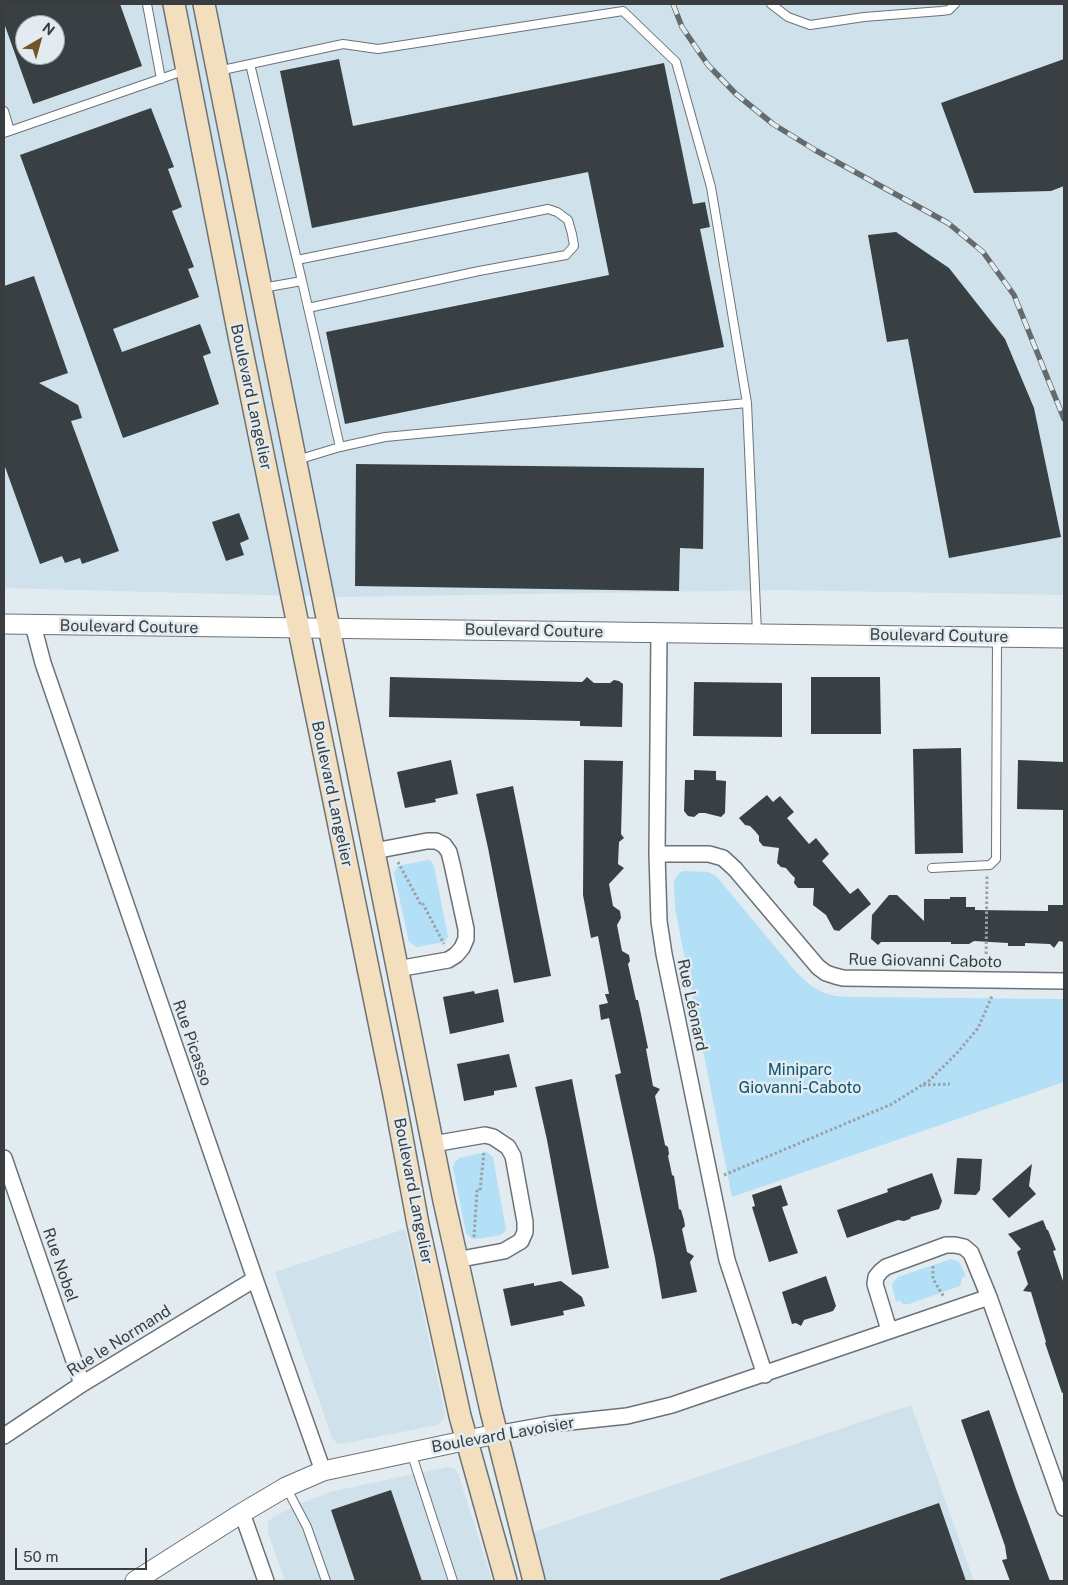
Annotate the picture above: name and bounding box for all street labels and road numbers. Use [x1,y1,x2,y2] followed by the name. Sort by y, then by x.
[226,322,276,472] street label: Boulevard Langelier
[59,616,199,638] street label: Boulevard Couture
[464,620,604,642] street label: Boulevard Couture
[869,625,1009,647] street label: Boulevard Couture
[307,719,357,869] street label: Boulevard Langelier
[848,950,1002,972] street label: Rue Giovanni Caboto
[673,957,711,1053] street label: Rue Léonard
[168,997,216,1089] street label: Rue Picasso
[389,1116,437,1266] street label: Boulevard Langelier
[38,1225,82,1305] street label: Rue Nobel
[63,1301,175,1381] street label: Rue le Normand
[430,1413,576,1457] street label: Boulevard Lavoisier

